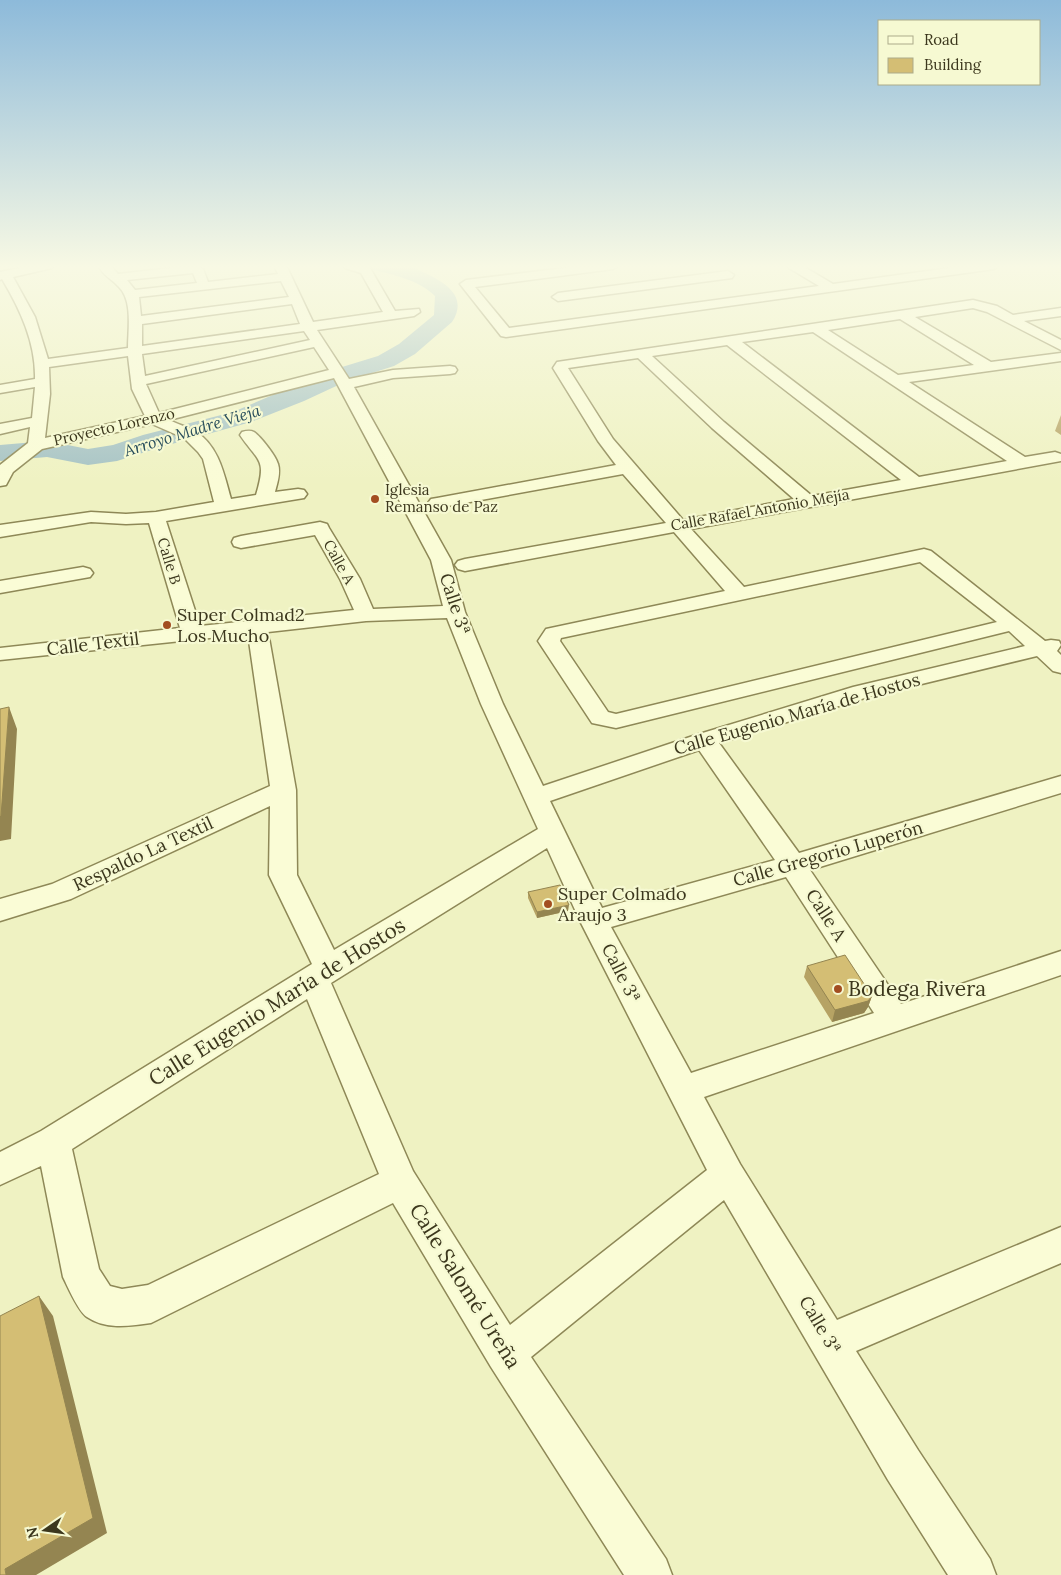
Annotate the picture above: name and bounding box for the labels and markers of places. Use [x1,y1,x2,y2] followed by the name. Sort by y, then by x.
[385,480,498,516] place label: Iglesia Remanso de Paz
[369,493,381,505] marker: Iglesia Remanso de Paz
[177,603,305,647] place label: Super Colmad2 Los Mucho
[161,619,173,631] marker: Super Colmad2 Los Mucho
[557,882,687,926] place label: Super Colmado Araujo 3
[542,898,554,910] marker: Super Colmado Araujo 3
[848,975,986,1002] place label: Bodega Rivera
[832,983,844,995] marker: Bodega Rivera

